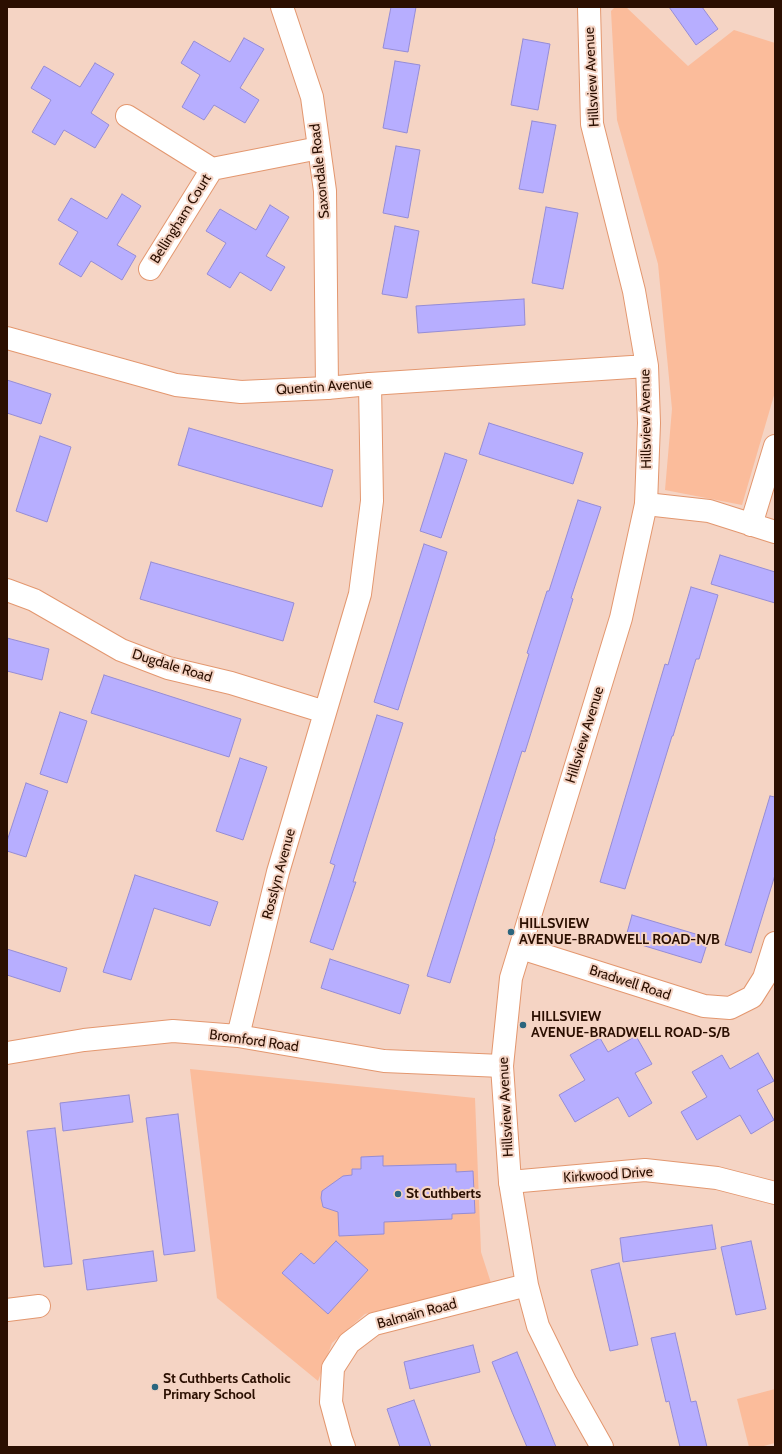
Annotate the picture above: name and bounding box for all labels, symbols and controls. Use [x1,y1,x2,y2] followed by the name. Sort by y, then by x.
[581,27,603,127] street label: Hillsview Avenue
[307,123,333,219] street label: Saxondale Road
[147,171,215,267] street label: Bellingham Court
[637,369,655,469] street label: Hillsview Avenue
[276,375,372,399] street label: Quentin Avenue
[130,646,214,686] street label: Dugdale Road
[562,685,608,785] street label: Hillsview Avenue
[259,827,299,921] street label: Rosslyn Avenue
[519,916,720,948] place label: HILLSVIEW AVENUE-BRADWELL ROAD-N/B
[506,927,516,937] marker: HILLSVIEW AVENUE-BRADWELL ROAD-N/B
[587,962,673,1004] street label: Bradwell Road
[531,1009,730,1042] place label: HILLSVIEW AVENUE-BRADWELL ROAD-S/B
[518,1020,528,1030] marker: HILLSVIEW AVENUE-BRADWELL ROAD-S/B
[208,1026,300,1056] street label: Bromford Road
[495,1057,517,1157] street label: Hillsview Avenue
[563,1163,653,1187] street label: Kirkwood Drive
[406,1186,481,1202] place label: St Cuthberts
[393,1189,403,1199] marker: St Cuthberts
[375,1295,459,1333] street label: Balmain Road
[163,1371,291,1404] place label: St Cuthberts Catholic Primary School
[150,1382,160,1392] marker: St Cuthberts Catholic Primary School

